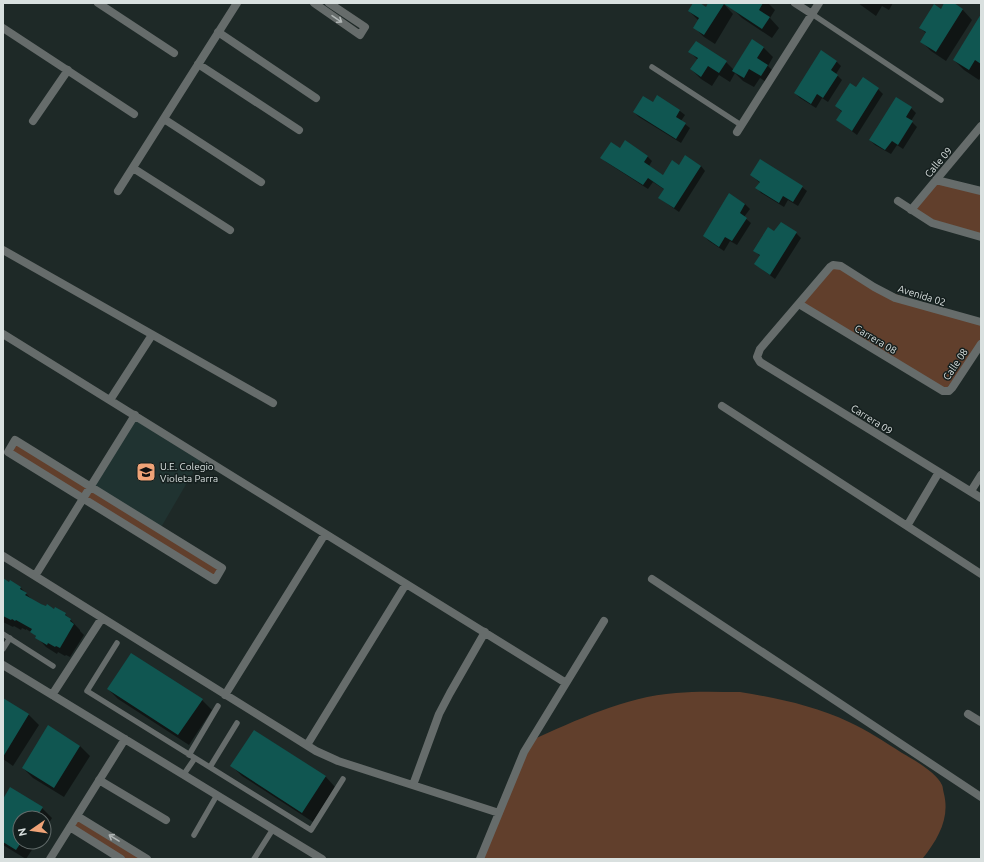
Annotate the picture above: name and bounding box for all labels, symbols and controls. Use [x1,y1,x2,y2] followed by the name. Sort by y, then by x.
[332,15,343,23] one-way arrow
[923,145,954,180] street label: Calle 09
[897,283,947,308] street label: Avenida 02
[853,323,899,356] street label: Carrera 08
[941,346,970,382] street label: Calle 08
[849,402,895,437] street label: Carrera 09
[135,461,157,483] school or university icon: U.E. Colegio Violeta Parra
[160,461,218,484] place label: U.E. Colegio Violeta Parra
[12,810,52,850] north arrow
[15,827,29,838] text: N
[108,834,120,842] one-way arrow

